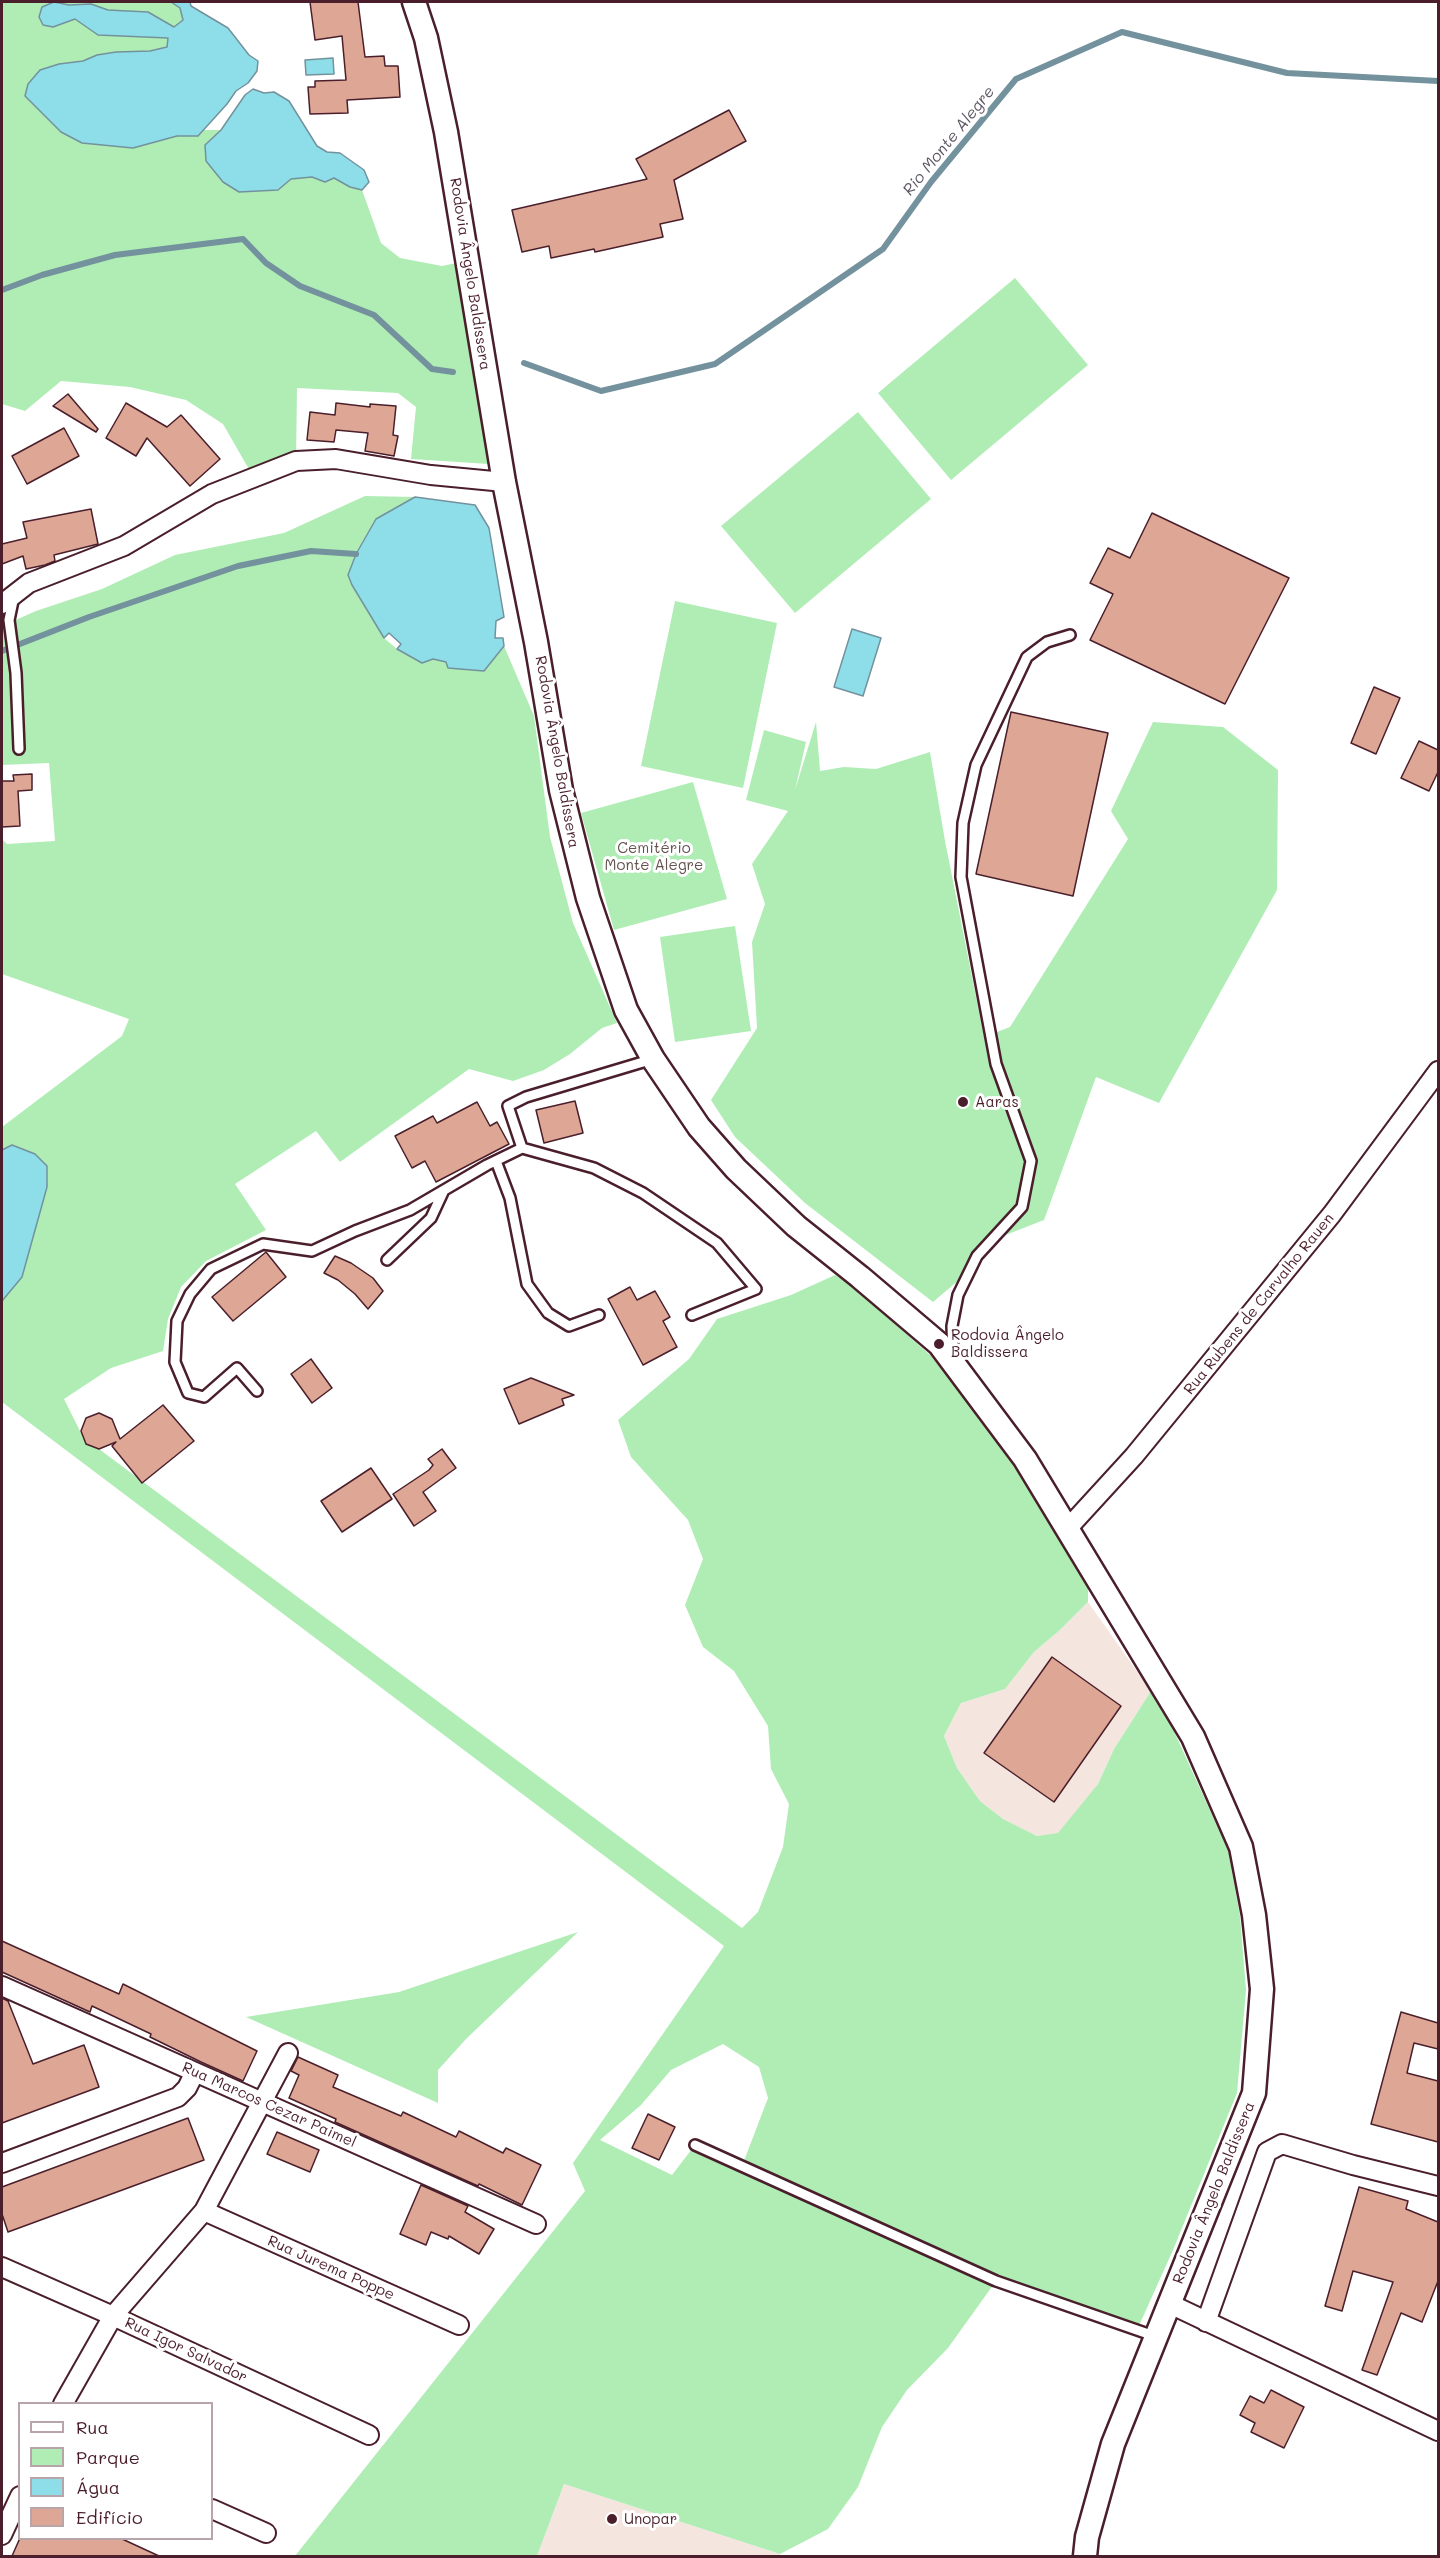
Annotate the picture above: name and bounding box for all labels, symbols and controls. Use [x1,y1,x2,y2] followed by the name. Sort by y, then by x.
[899,82,999,200] water label: Rio Monte Alegre
[446,176,494,372] street label: Rodovia Ângelo Baldissera
[531,654,583,850] street label: Rodovia Ângelo Baldissera
[605,839,703,874] park label: Cemitério Monte Alegre
[975,1093,1019,1111] place label: Aaras
[956,1095,970,1109] marker: Aaras
[1180,1210,1338,1398] street label: Rua Rubens de Carvalho Rauen
[951,1326,1064,1361] place label: Rodovia Ângelo Baldissera
[932,1337,946,1351] marker: Rodovia Ângelo Baldissera
[179,2058,359,2152] street label: Rua Marcos Cezar Paimel
[1169,2099,1259,2287] street label: Rodovia Ângelo Baldissera
[265,2232,397,2304] street label: Rua Jurema Poppe
[122,2314,250,2386] street label: Rua Igor Salvador
[18,2402,213,2540] legend
[76,2415,109,2439] text: Rua
[76,2445,140,2469] text: Parque
[76,2475,120,2499] text: Água
[76,2505,143,2529] text: Edifício
[624,2510,677,2528] place label: Unopar
[605,2512,619,2526] marker: Unopar

